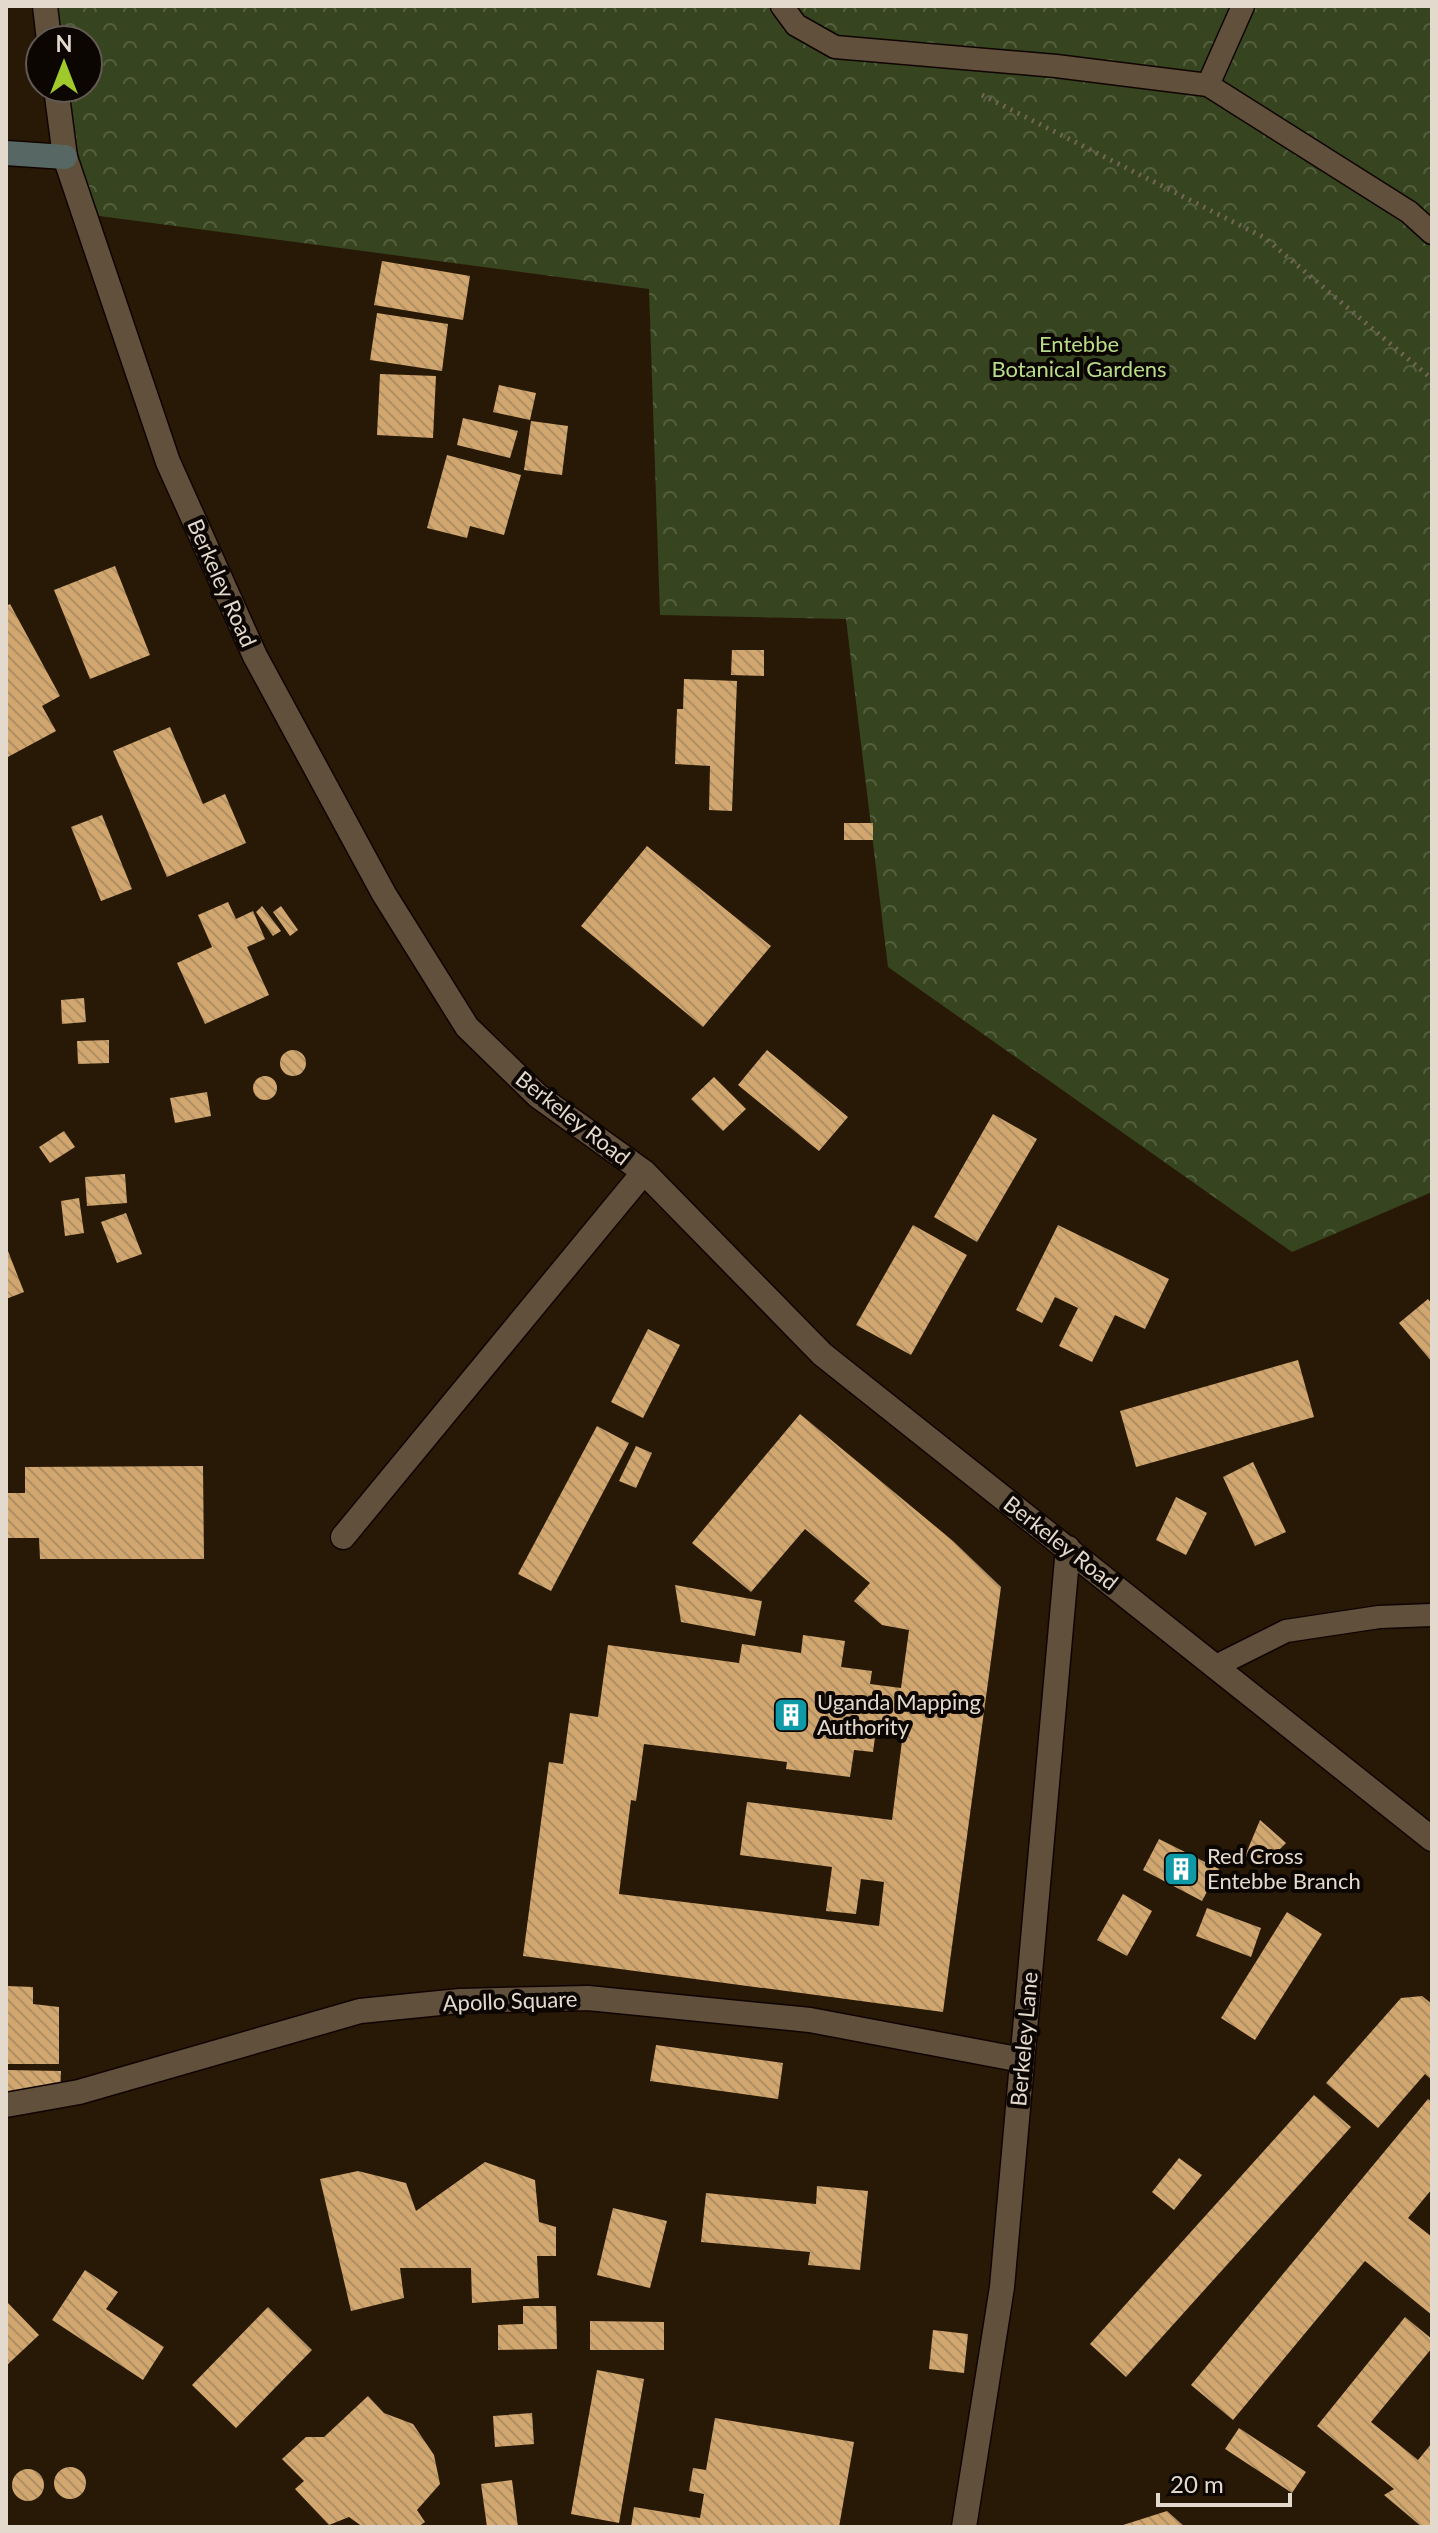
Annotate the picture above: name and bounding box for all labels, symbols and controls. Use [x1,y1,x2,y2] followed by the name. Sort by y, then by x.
[24,24,104,104] north arrow
[56,30,72,57] text: N
[991,330,1167,382] park label: Entebbe Botanical Gardens
[182,514,263,651] street label: Berkeley Road
[511,1065,636,1171] street label: Berkeley Road
[999,1490,1124,1596] street label: Berkeley Road
[817,1688,981,1740] place label: Uganda Mapping Authority
[772,1696,810,1734] building icon: Uganda Mapping Authority
[1207,1842,1361,1894] place label: Red Cross Entebbe Branch
[1162,1850,1200,1888] building icon: Red Cross Entebbe Branch
[1004,1971,1043,2107] street label: Berkeley Lane
[442,1985,578,2016] street label: Apollo Square
[1158,2457,1290,2507] scale bar
[1170,2469,1224,2498] text: 20 m

